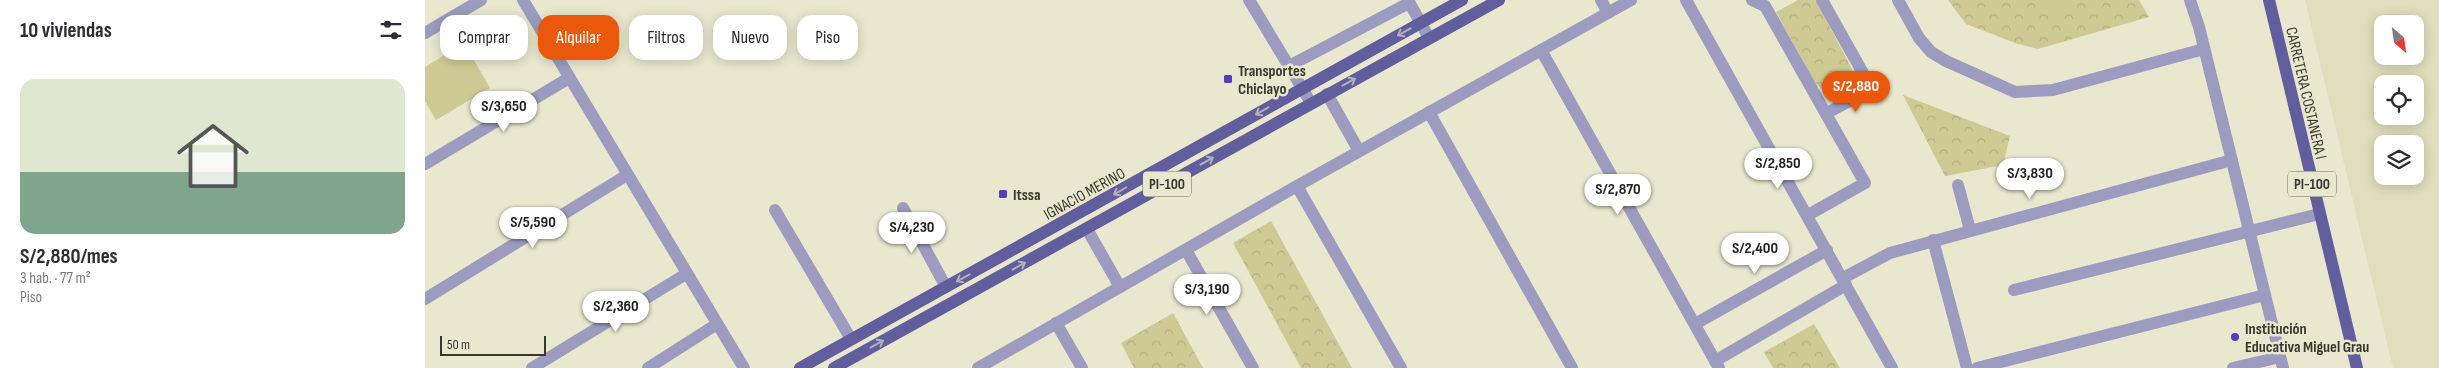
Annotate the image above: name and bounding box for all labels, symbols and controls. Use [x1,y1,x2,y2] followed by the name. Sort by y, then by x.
[440,15,528,60] chip: Comprar
[538,15,619,60] chip: Alquilar
[629,15,703,60] chip: Filtros
[713,15,787,60] chip: Nuevo
[797,15,858,60] chip: Piso
[2374,15,2424,65] north arrow
[2374,15,2424,185] map controls
[377,16,405,44] icon: filters
[20,18,112,43] text: 10 viviendas
[2281,25,2330,161] street label: CARRETERA COSTANERA I
[1397,27,1411,37] one-way arrow
[1238,62,1306,99] place label: Transportes Chiclayo
[1810,70,1902,113] pin: S/2,880
[1222,73,1234,85] marker: Transportes Chiclayo
[2374,75,2424,125] button: locate
[1341,77,1356,86] one-way arrow
[1833,77,1879,96] text: S/2,880
[458,90,550,133] pin: S/3,650
[481,97,527,116] text: S/3,650
[1255,106,1269,116] one-way arrow
[168,111,258,201] icon: home
[2374,135,2424,185] button: layers
[1732,148,1824,190] pin: S/2,850
[1755,154,1801,173] text: S/2,850
[1199,156,1214,166] one-way arrow
[1984,158,2076,200] pin: S/3,830
[1041,164,1129,225] street label: IGNACIO MERINO
[2007,164,2053,183] text: S/3,830
[1143,172,1191,196] road number: PI-100
[2288,172,2336,196] road number: PI-100
[1572,174,1664,216] pin: S/2,870
[1595,180,1641,199] text: S/2,870
[1013,186,1041,205] place label: Itssa
[1113,186,1128,196] one-way arrow
[997,188,1009,200] marker: Itssa
[487,206,579,249] pin: S/5,590
[866,212,958,254] pin: S/4,230
[510,213,556,232] text: S/5,590
[890,218,934,237] text: S/4,230
[1709,232,1801,275] pin: S/2,400
[1732,239,1778,258] text: S/2,400
[20,244,118,269] text: S/2,880/mes
[1012,261,1027,271] one-way arrow
[20,269,91,288] text: 3 hab. · 77 m²
[956,274,971,283] one-way arrow
[1161,274,1253,316] pin: S/3,190
[1185,280,1229,299] text: S/3,190
[20,288,42,307] text: Piso
[570,290,662,333] pin: S/2,360
[593,297,639,316] text: S/2,360
[2245,320,2369,357] place label: Institución Educativa Miguel Grau
[2229,331,2241,343] marker: Institución Educativa Miguel Grau
[440,333,546,356] scale bar
[447,336,470,353] text: 50 m
[869,339,884,349] one-way arrow

